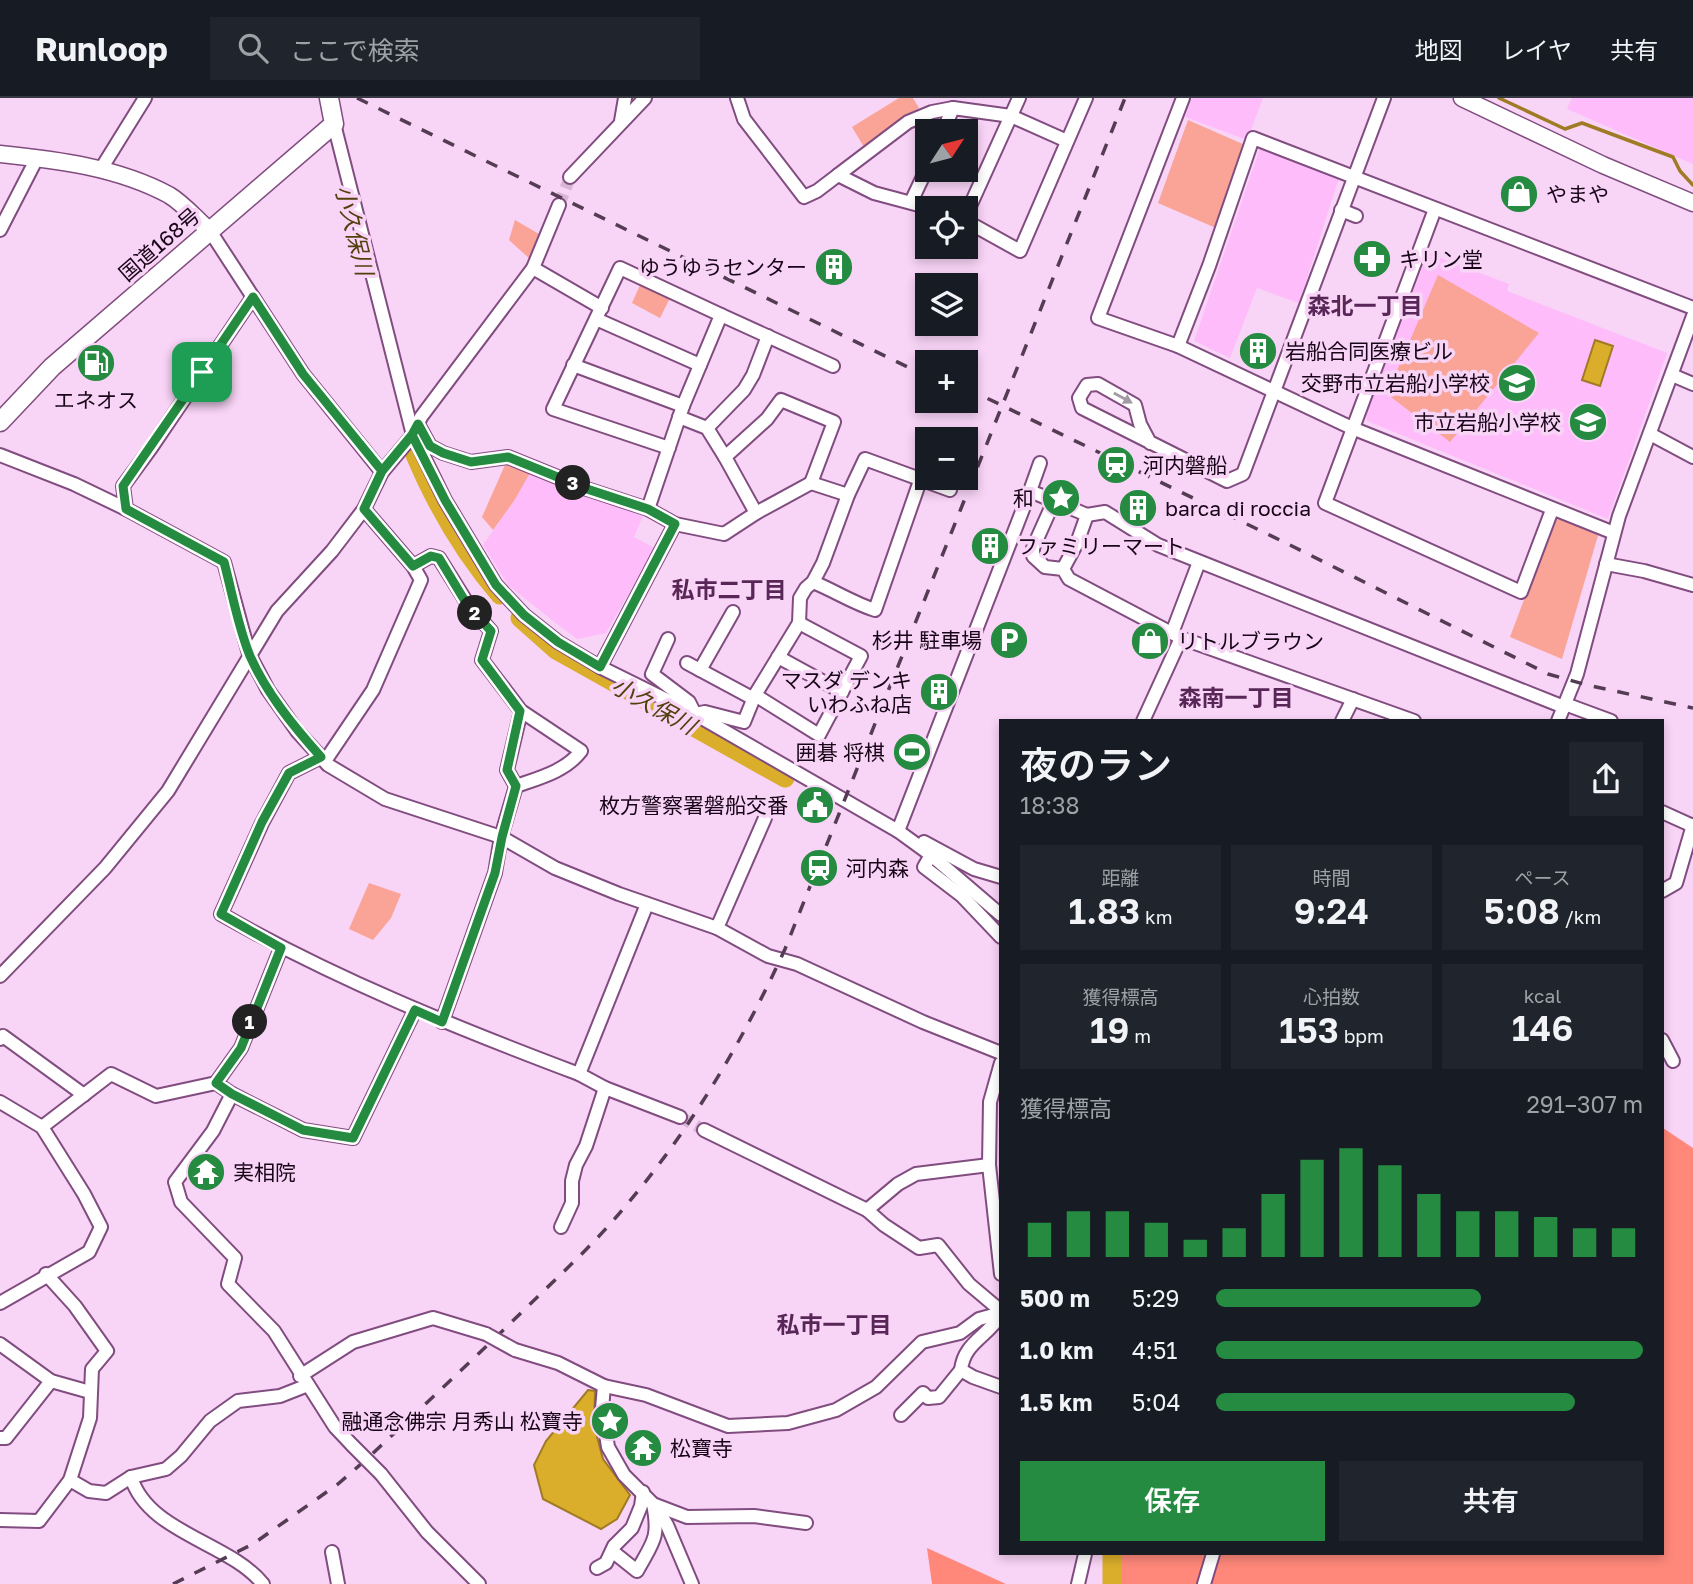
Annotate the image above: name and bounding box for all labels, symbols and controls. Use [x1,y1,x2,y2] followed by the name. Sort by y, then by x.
[210,17,700,80] search box
[35,29,168,68] text: Runloop
[234,29,272,67] icon: search
[290,35,420,66] text: ここで検索
[1415,35,1463,64] text: 地図
[1501,35,1572,64] text: レイヤ
[1610,35,1658,64] text: 共有
[915,119,978,182] north arrow
[915,119,978,490] map controls
[1498,173,1540,215] shop icon: やまや
[1546,181,1609,207] place label: やまや
[330,182,380,281] water label: 小久保川
[915,196,978,259] button: locate
[113,202,205,286] street label: 国道168号
[1351,238,1393,280] pharmacy icon: キリン堂
[813,246,855,288] building icon: ゆうゆうセンター
[1399,246,1483,272] place label: キリン堂
[639,254,807,280] place label: ゆうゆうセンター
[915,273,978,336] button: layers
[1308,291,1423,319] district label: 森北一丁目
[1237,330,1279,372] building icon: 岩船合同医療ビル
[1285,338,1453,364] place label: 岩船合同医療ビル
[75,342,117,384] fuel station icon: エネオス
[172,342,232,402] pin
[915,350,978,413] button: +
[183,353,221,391] icon: arrive
[1496,362,1538,404] school or university icon: 交野市立岩船小学校
[1301,370,1490,396] place label: 交野市立岩船小学校
[54,387,138,413] place label: エネオス
[1113,392,1132,404] one-way arrow
[1567,401,1609,443] school or university icon: 市立岩船小学校
[1414,409,1561,435] place label: 市立岩船小学校
[915,427,978,490] button: −
[1095,444,1137,486] station icon: 河内磐船
[1143,452,1227,478] place label: 河内磐船
[556,466,590,500] pin: 3
[567,471,578,494] text: 3
[1040,477,1082,519] place icon: 和
[1013,485,1034,511] place label: 和
[1117,487,1159,529] building icon: barca di roccia
[1165,495,1311,521] place label: barca di roccia
[969,525,1011,567] building icon: ファミリーマート
[1017,533,1185,559] place label: ファミリーマート
[672,575,787,603] district label: 私市二丁目
[458,596,492,630] pin: 2
[469,601,480,624] text: 2
[988,619,1030,661] parking icon: 杉井 駐車場
[1129,620,1171,662] shop icon: リトルブラウン
[872,627,982,653] place label: 杉井 駐車場
[1177,628,1324,654] place label: リトルブラウン
[781,667,912,717] place label: マスダ デンキ いわふね店
[607,670,704,741] water label: 小久保川
[918,671,960,713] building icon: マスダ デンキ いわふね店
[1179,683,1294,711] district label: 森南一丁目
[891,731,933,773] sports icon: 囲碁 将棋
[796,739,885,765] place label: 囲碁 将棋
[1020,742,1172,787] text: 夜のラン
[1569,742,1643,816] button: share
[794,784,836,826] public building icon: 枚方警察署磐船交番
[1020,791,1080,819] text: 18:38
[599,792,788,818] place label: 枚方警察署磐船交番
[798,847,840,889] station icon: 河内森
[846,855,909,881] place label: 河内森
[1101,866,1140,889] text: 距離
[1312,866,1351,889] text: 時間
[1514,866,1571,889] text: ペース
[1069,890,1140,932] text: 1.83
[1294,890,1369,932] text: 9:24
[1484,890,1560,932] text: 5:08
[1140,905,1172,928] text: km
[1560,905,1601,928] text: /km
[1524,984,1561,1007] text: kcal
[1082,985,1159,1008] text: 獲得標高
[1303,985,1360,1008] text: 心拍数
[232,1004,268,1040] pin: 1
[1512,1007,1573,1049] text: 146
[1090,1009,1129,1051] text: 19
[1279,1009,1339,1051] text: 153
[245,1010,254,1033] text: 1
[1129,1024,1151,1047] text: m
[1339,1024,1384,1047] text: bpm
[1526,1090,1643,1118] text: 291–307 m
[1020,1094,1112,1122] text: 獲得標高
[185,1151,227,1193] temple icon: 実相院
[233,1159,296,1185] place label: 実相院
[1020,1284,1090,1312] text: 500 m
[1132,1284,1180,1312] text: 5:29
[777,1310,892,1338] district label: 私市一丁目
[1020,1336,1093,1364] text: 1.0 km
[1132,1336,1177,1364] text: 4:51
[1020,1388,1092,1416] text: 1.5 km
[1132,1388,1181,1416] text: 5:04
[589,1400,631,1442] place icon: 融通念佛宗 月秀山 松寶寺
[342,1408,583,1434] place label: 融通念佛宗 月秀山 松寶寺
[622,1427,664,1469] temple icon: 松寶寺
[670,1435,733,1461] place label: 松寶寺
[1020,1461,1325,1541] button: 保存
[1339,1461,1643,1541] button: 共有

